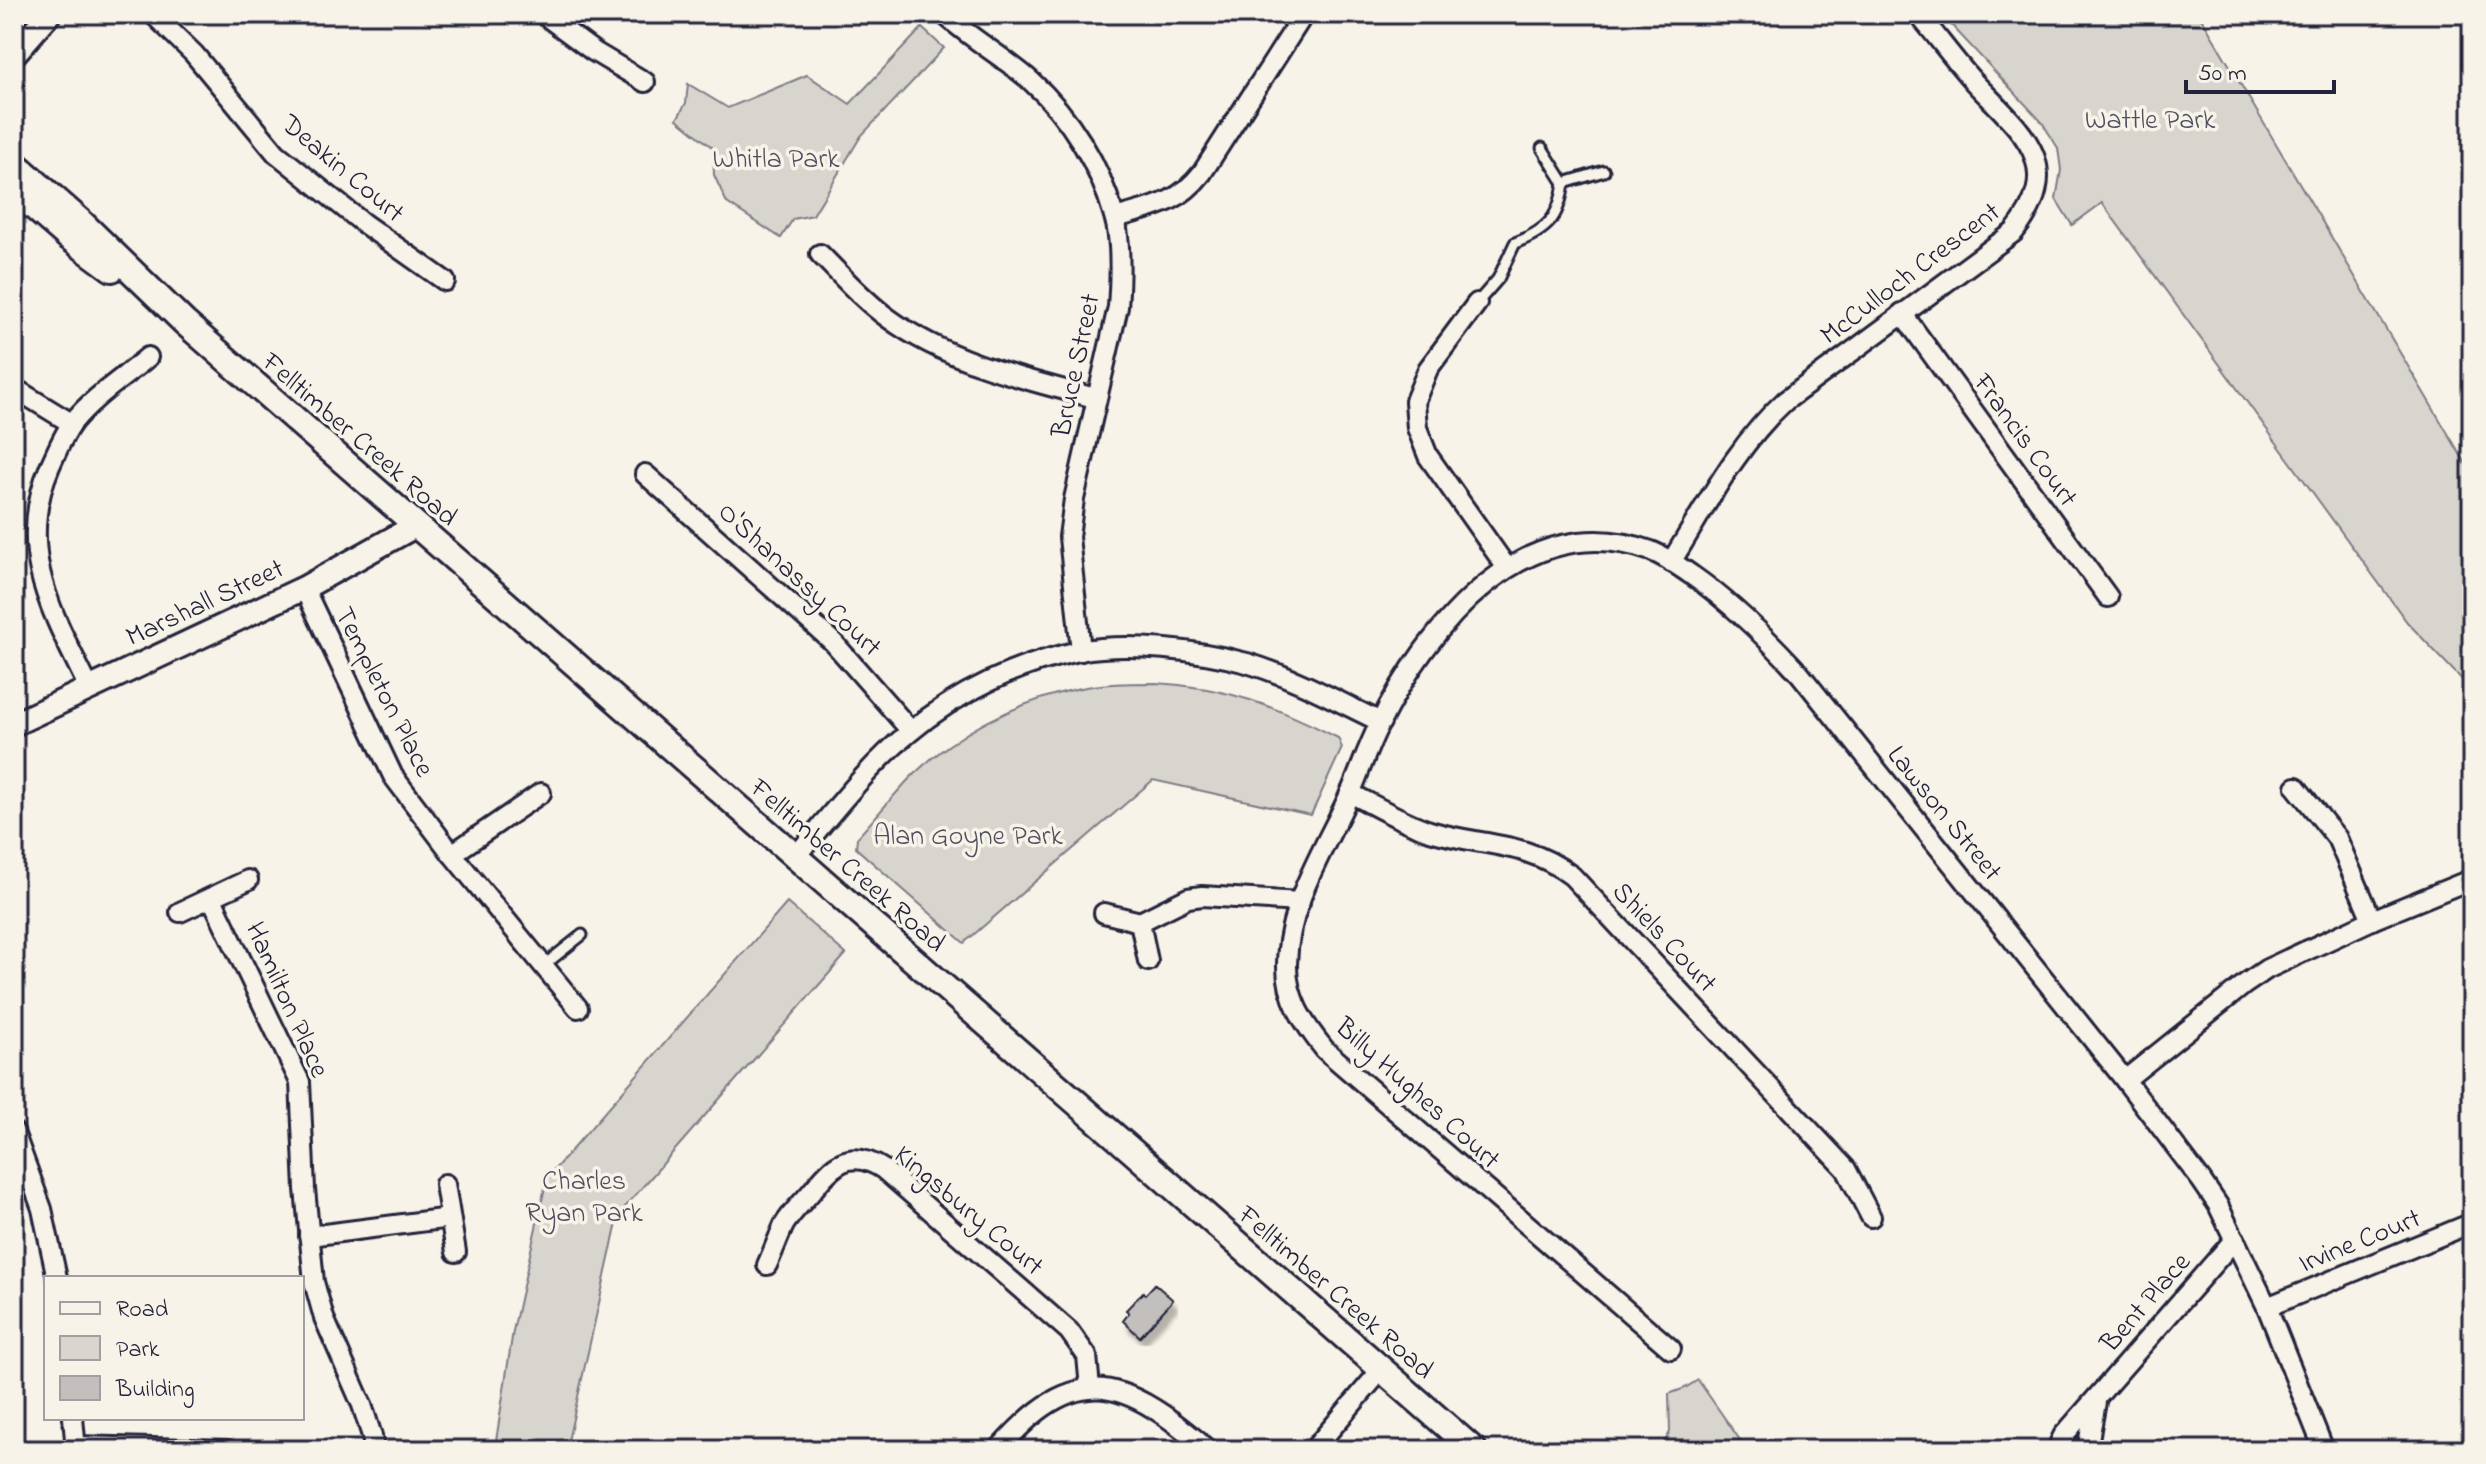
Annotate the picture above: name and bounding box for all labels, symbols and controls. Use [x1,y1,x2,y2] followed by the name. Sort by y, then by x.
[2186,44,2334,94] scale bar
[2198,57,2247,92] text: 50 m
[2085,101,2216,142] park label: Wattle Park
[270,105,412,234] street label: Deakin Court
[713,140,840,181] park label: Whitla Park
[1812,193,2010,356] street label: McCulloch Crescent
[1042,290,1113,442] street label: Bruce Street
[251,343,466,538] street label: Felltimber Creek Road
[1961,365,2087,516] street label: Francis Court
[707,493,890,668] street label: O'Shanassy Court
[120,550,291,659] street label: Marshall Street
[322,600,444,785] street label: Templeton Place
[1876,738,2011,891] street label: Lawson Street
[739,769,954,964] street label: Felltimber Creek Road
[873,817,1063,858] park label: Alan Goyne Park
[1601,874,1726,1003] street label: Shiels Court
[233,916,339,1085] street label: Hamilton Place
[1324,1008,1509,1180] street label: Billy Hughes Court
[884,1136,1052,1287] street label: Kingsbury Court
[525,1162,644,1235] park label: Charles Ryan Park
[1227,1196,1442,1391] street label: Felltimber Creek Road
[2293,1199,2428,1285] street label: Irvine Court
[2091,1244,2202,1363] street label: Bent Place
[44,1276,304,1420] legend
[116,1293,169,1328] text: Road
[116,1333,160,1368] text: Park
[115,1373,195,1408] text: Building

